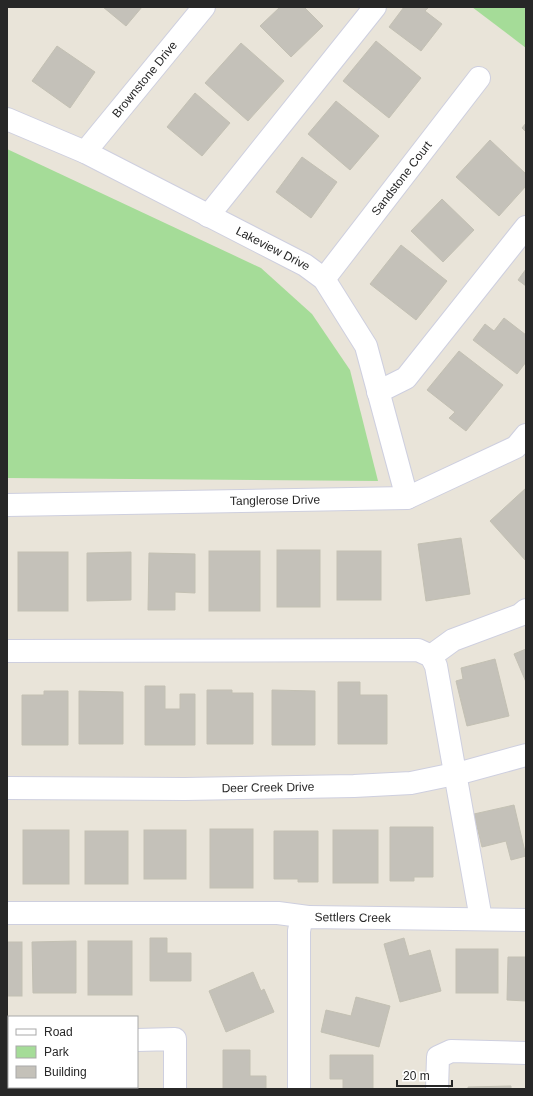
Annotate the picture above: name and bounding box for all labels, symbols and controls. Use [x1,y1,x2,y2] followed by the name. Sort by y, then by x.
[109,38,180,120] street label: Brownstone Drive
[368,138,435,218] street label: Sandstone Court
[234,224,313,274] street label: Lakeview Drive
[230,493,320,508] street label: Tanglerose Drive
[221,780,315,795] street label: Deer Creek Drive
[315,910,392,925] street label: Settlers Creek
[8,1016,138,1088] legend
[44,1025,73,1039] text: Road
[44,1045,70,1059] text: Park
[397,1062,452,1088] scale bar
[44,1065,87,1079] text: Building
[403,1069,430,1083] text: 20 m

